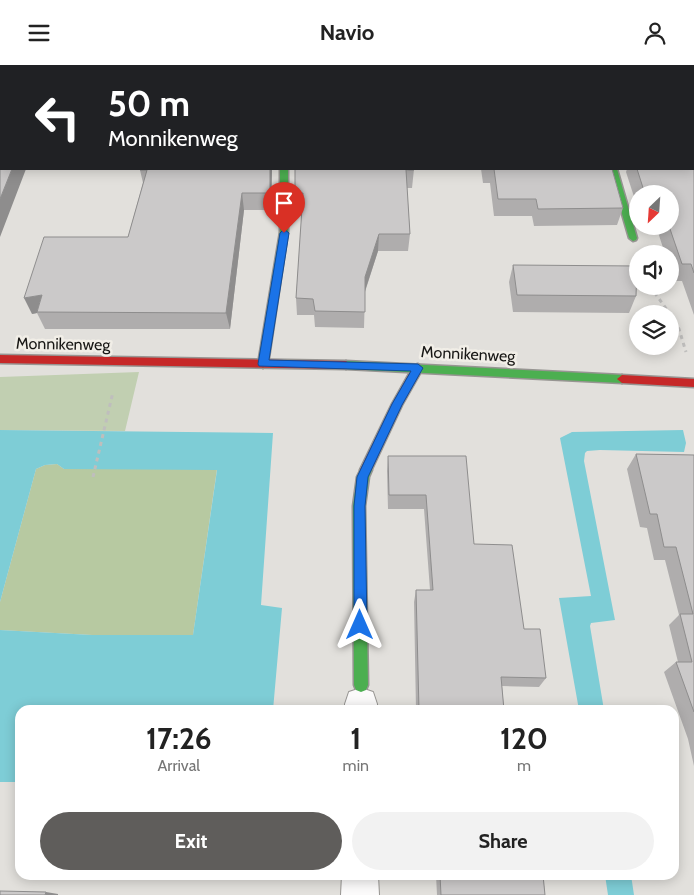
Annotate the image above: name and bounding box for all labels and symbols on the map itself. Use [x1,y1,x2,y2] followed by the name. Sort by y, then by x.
[263,182,305,233] pin
[629,185,679,235] north arrow
[16,334,111,354] street label: Monnikenweg
[420,342,517,366] street label: Monnikenweg
[333,598,385,650] position arrow

